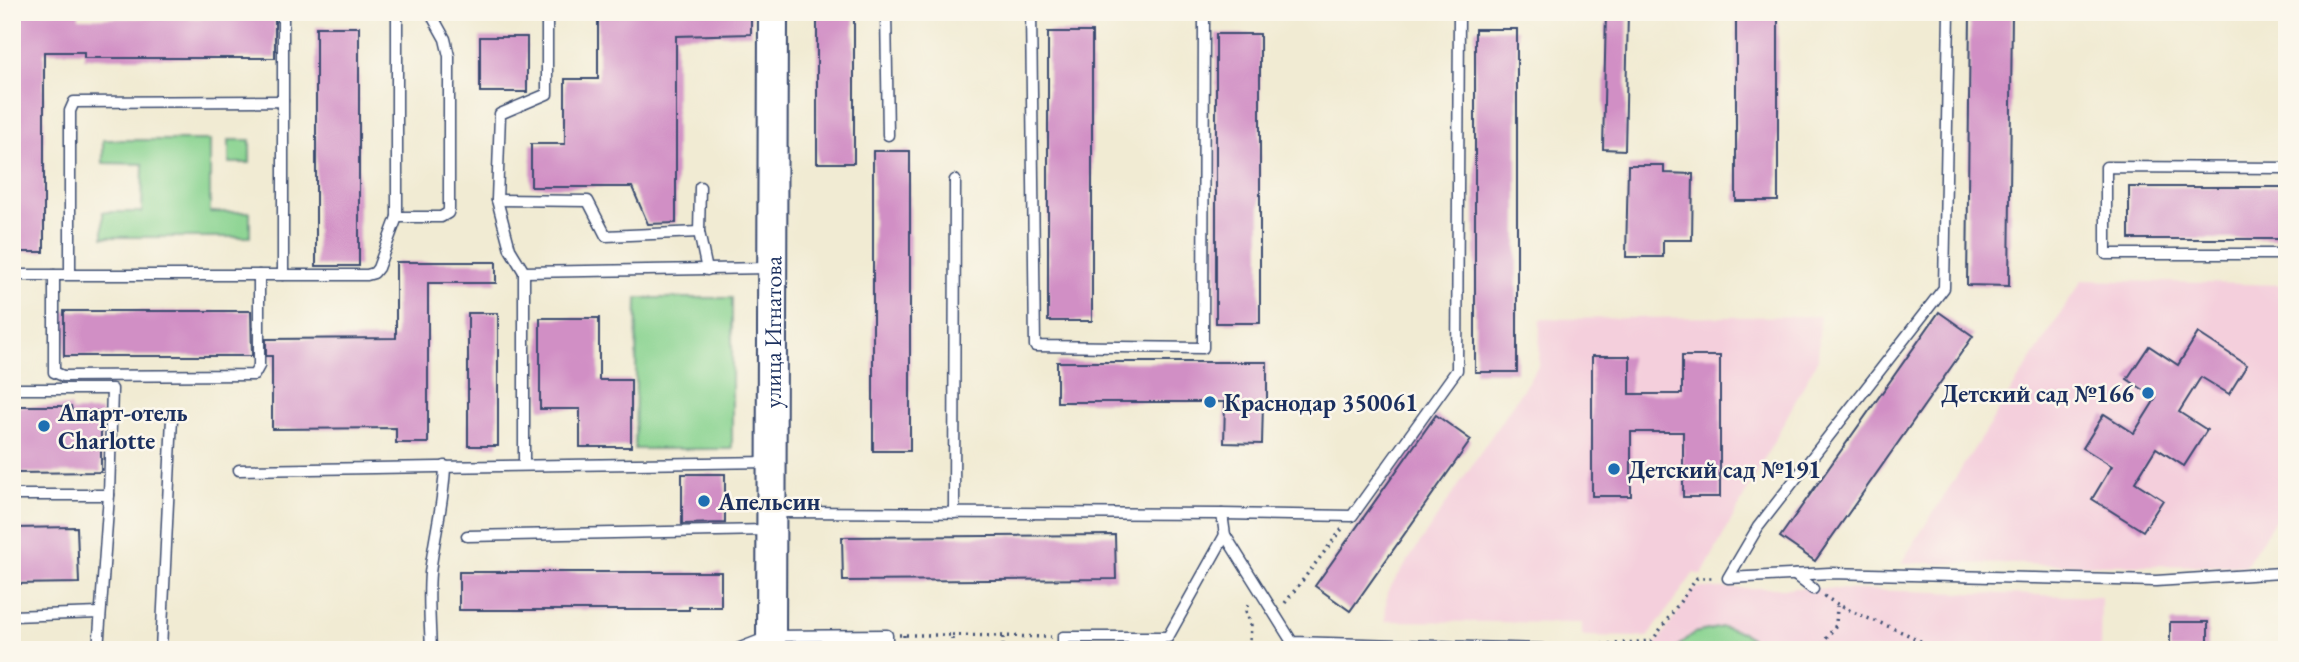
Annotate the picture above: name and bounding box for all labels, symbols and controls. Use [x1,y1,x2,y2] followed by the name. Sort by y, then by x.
[756,255,788,408] street label: улица Игнатова
[1941,378,2134,409] place label: Детский сад №166
[2140,385,2156,401] marker: Детский сад №166
[1224,387,1418,418] place label: Краснодар 350061
[1202,394,1218,410] marker: Краснодар 350061
[57,397,188,456] place label: Апарт-отель Charlotte
[36,418,52,434] marker: Апарт-отель Charlotte
[1628,454,1821,485] place label: Детский сад №191
[1606,461,1622,477] marker: Детский сад №191
[717,486,821,517] place label: Апельсин
[696,493,712,509] marker: Апельсин

